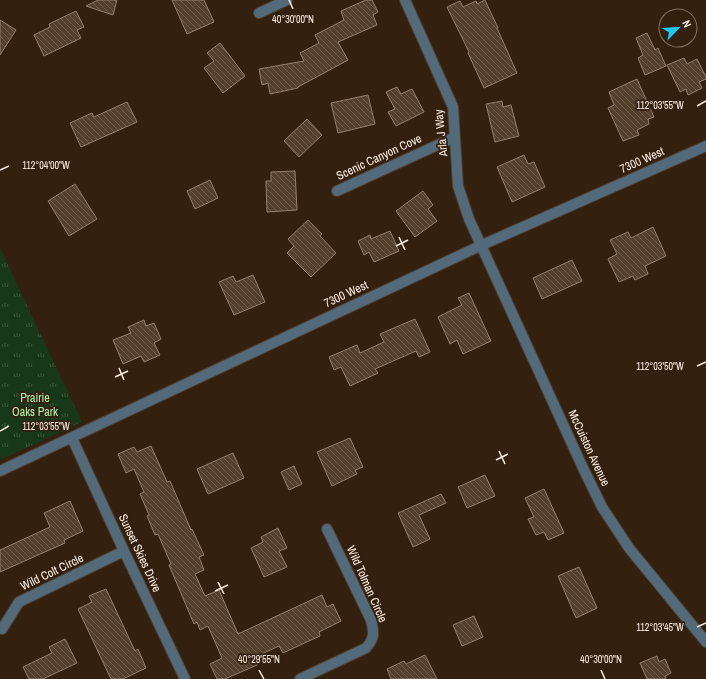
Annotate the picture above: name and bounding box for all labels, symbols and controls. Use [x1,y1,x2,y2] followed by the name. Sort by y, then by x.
[658,8,698,48] north arrow
[272,13,314,26] text: 40°30'00"N
[679,18,695,30] text: N
[636,99,684,112] text: 112°03'55"W
[431,109,452,158] street label: Arla J Way
[334,130,424,184] street label: Scenic Canyon Cove
[617,143,667,177] street label: 7300 West
[22,159,70,172] text: 112°04'00"W
[321,277,371,311] street label: 7300 West
[636,360,684,373] text: 112°03'50"W
[12,390,58,420] park label: Prairie Oaks Park
[564,407,614,489] street label: McCuiston Avenue
[22,420,70,433] text: 112°03'55"W
[115,511,165,595] street label: Sunset Skies Drive
[343,543,391,625] street label: Wild Tolman Circle
[18,550,86,594] street label: Wild Colt Circle
[636,621,684,634] text: 112°03'45"W
[238,653,280,666] text: 40°29'55"N
[580,653,622,666] text: 40°30'00"N

